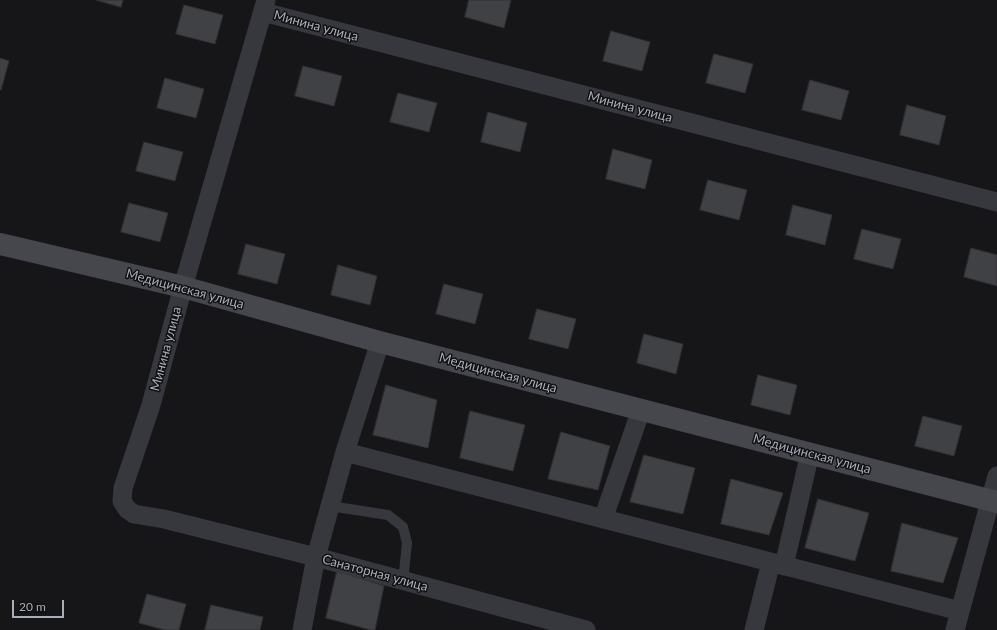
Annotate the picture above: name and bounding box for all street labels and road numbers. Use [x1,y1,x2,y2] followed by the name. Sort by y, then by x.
[272,7,360,45] street label: Минина улица
[586,88,674,126] street label: Минина улица
[124,266,246,312] street label: Медицинская улица
[147,305,185,393] street label: Минина улица
[437,350,559,396] street label: Медицинская улица
[751,431,873,477] street label: Медицинская улица
[320,551,430,595] street label: Санаторная улица

